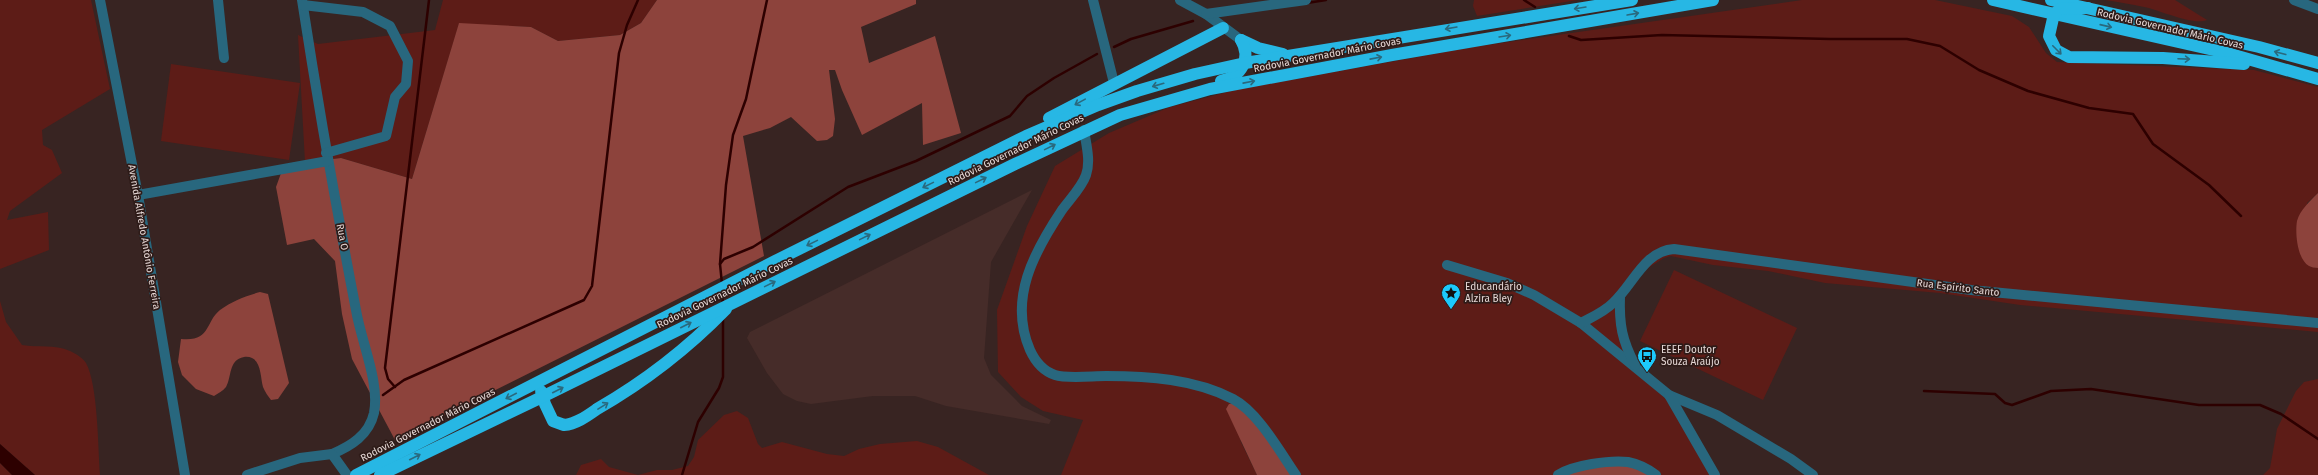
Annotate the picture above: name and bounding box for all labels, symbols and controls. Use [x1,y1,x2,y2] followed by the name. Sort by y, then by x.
[1574,4,1587,12] one-way arrow
[2096,6,2245,52] street label: Rodovia Governador Mário Covas
[1626,10,1639,18] one-way arrow
[2099,22,2112,30] one-way arrow
[1445,24,1458,32] one-way arrow
[1498,32,1511,40] one-way arrow
[1252,35,1402,75] street label: Rodovia Governador Mário Covas
[2052,45,2062,54] one-way arrow
[2274,48,2287,56] one-way arrow
[1370,53,1383,61] one-way arrow
[2177,55,2190,63] one-way arrow
[1242,77,1255,85] one-way arrow
[1152,82,1165,89] one-way arrow
[1074,99,1086,106] one-way arrow
[946,112,1086,188] street label: Rodovia Governador Mário Covas
[1043,143,1055,150] one-way arrow
[125,164,163,310] street label: Avenida Alfredo Antônio Ferreira
[975,176,987,183] one-way arrow
[923,182,935,189] one-way arrow
[334,223,350,251] street label: Rua O
[858,233,870,240] one-way arrow
[806,240,818,247] one-way arrow
[655,255,795,331] street label: Rodovia Governador Mário Covas
[1916,276,2000,299] street label: Rua Espírito Santo
[764,280,776,287] one-way arrow
[1465,281,1522,305] place label: Educandário Alzira Bley
[1440,282,1462,310] place icon: Educandário Alzira Bley
[680,321,692,328] one-way arrow
[1661,344,1720,368] place label: EEEF Doutor Souza Araújo
[1636,345,1658,373] bus stop icon: EEEF Doutor Souza Araújo
[551,385,563,393] one-way arrow
[359,386,498,464] street label: Rodovia Governador Mário Covas
[505,393,517,401] one-way arrow
[597,401,609,409] one-way arrow
[409,453,421,460] one-way arrow

